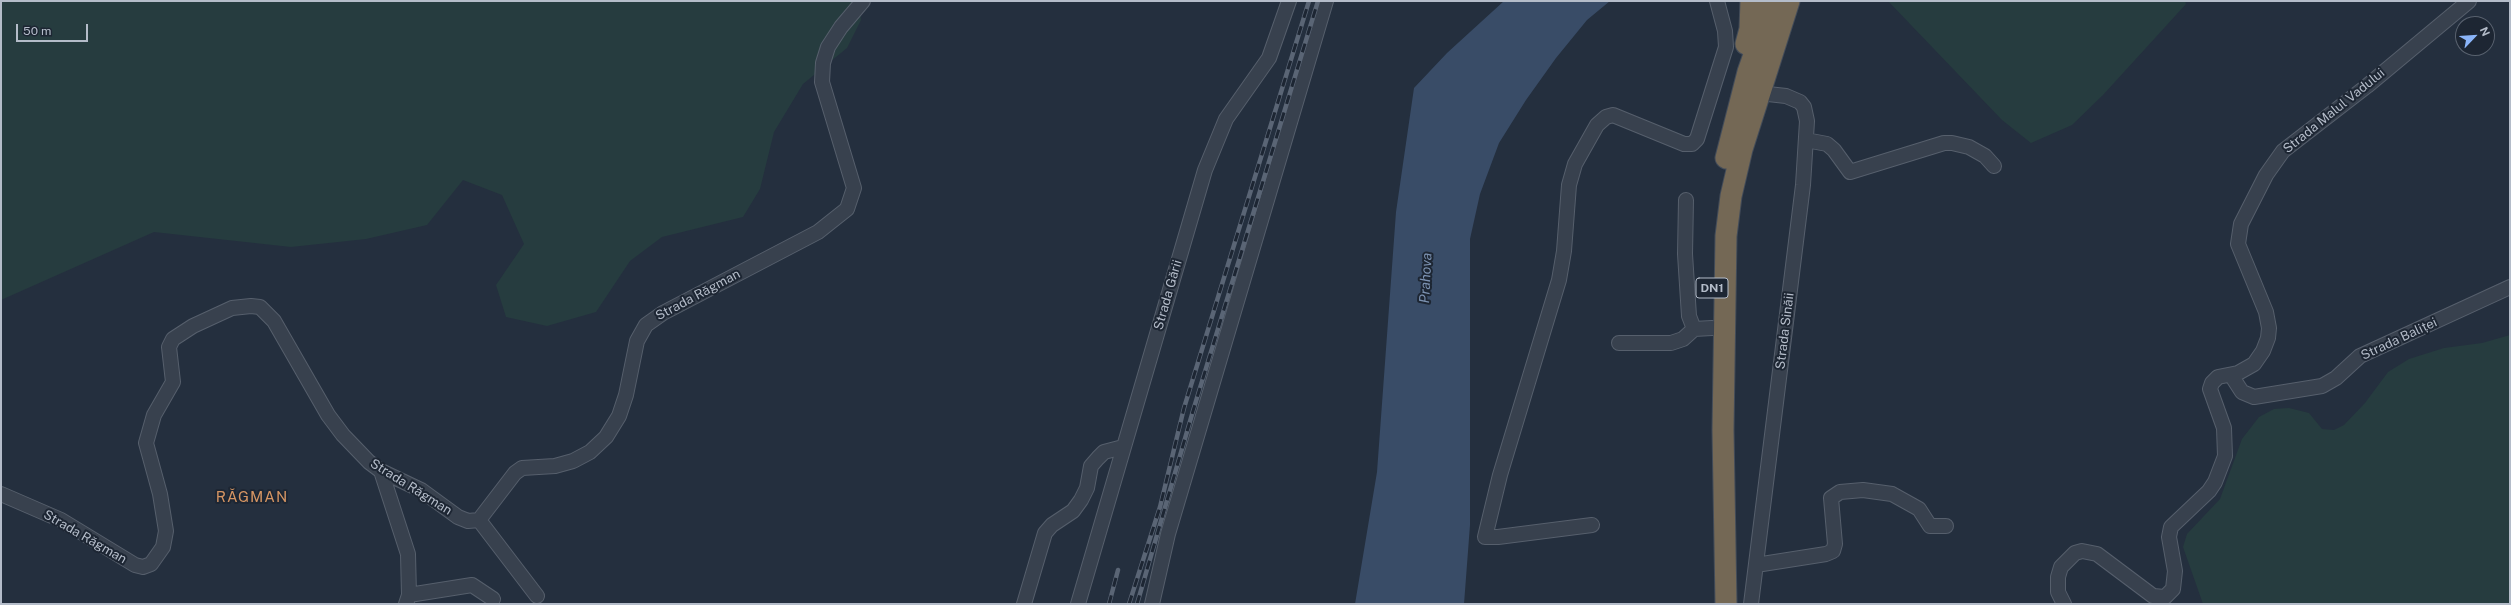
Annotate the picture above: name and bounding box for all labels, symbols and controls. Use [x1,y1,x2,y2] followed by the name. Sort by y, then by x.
[18,16,90,42] scale bar
[2455,16,2495,56] north arrow
[23,24,51,38] text: 50 m
[2478,25,2492,38] text: N
[2280,65,2388,157] street label: Strada Malul Vadului
[1416,252,1436,304] water label: Prahova
[1151,258,1185,332] street label: Strada Gării
[653,266,743,324] street label: Strada Răgman
[1696,278,1728,298] road number: DN1
[1773,292,1797,370] street label: Strada Sinăii
[2358,315,2440,363] street label: Strada Baliței
[367,456,455,518] street label: Strada Răgman
[216,488,288,506] district label: RĂGMAN
[41,507,129,567] street label: Strada Răgman

